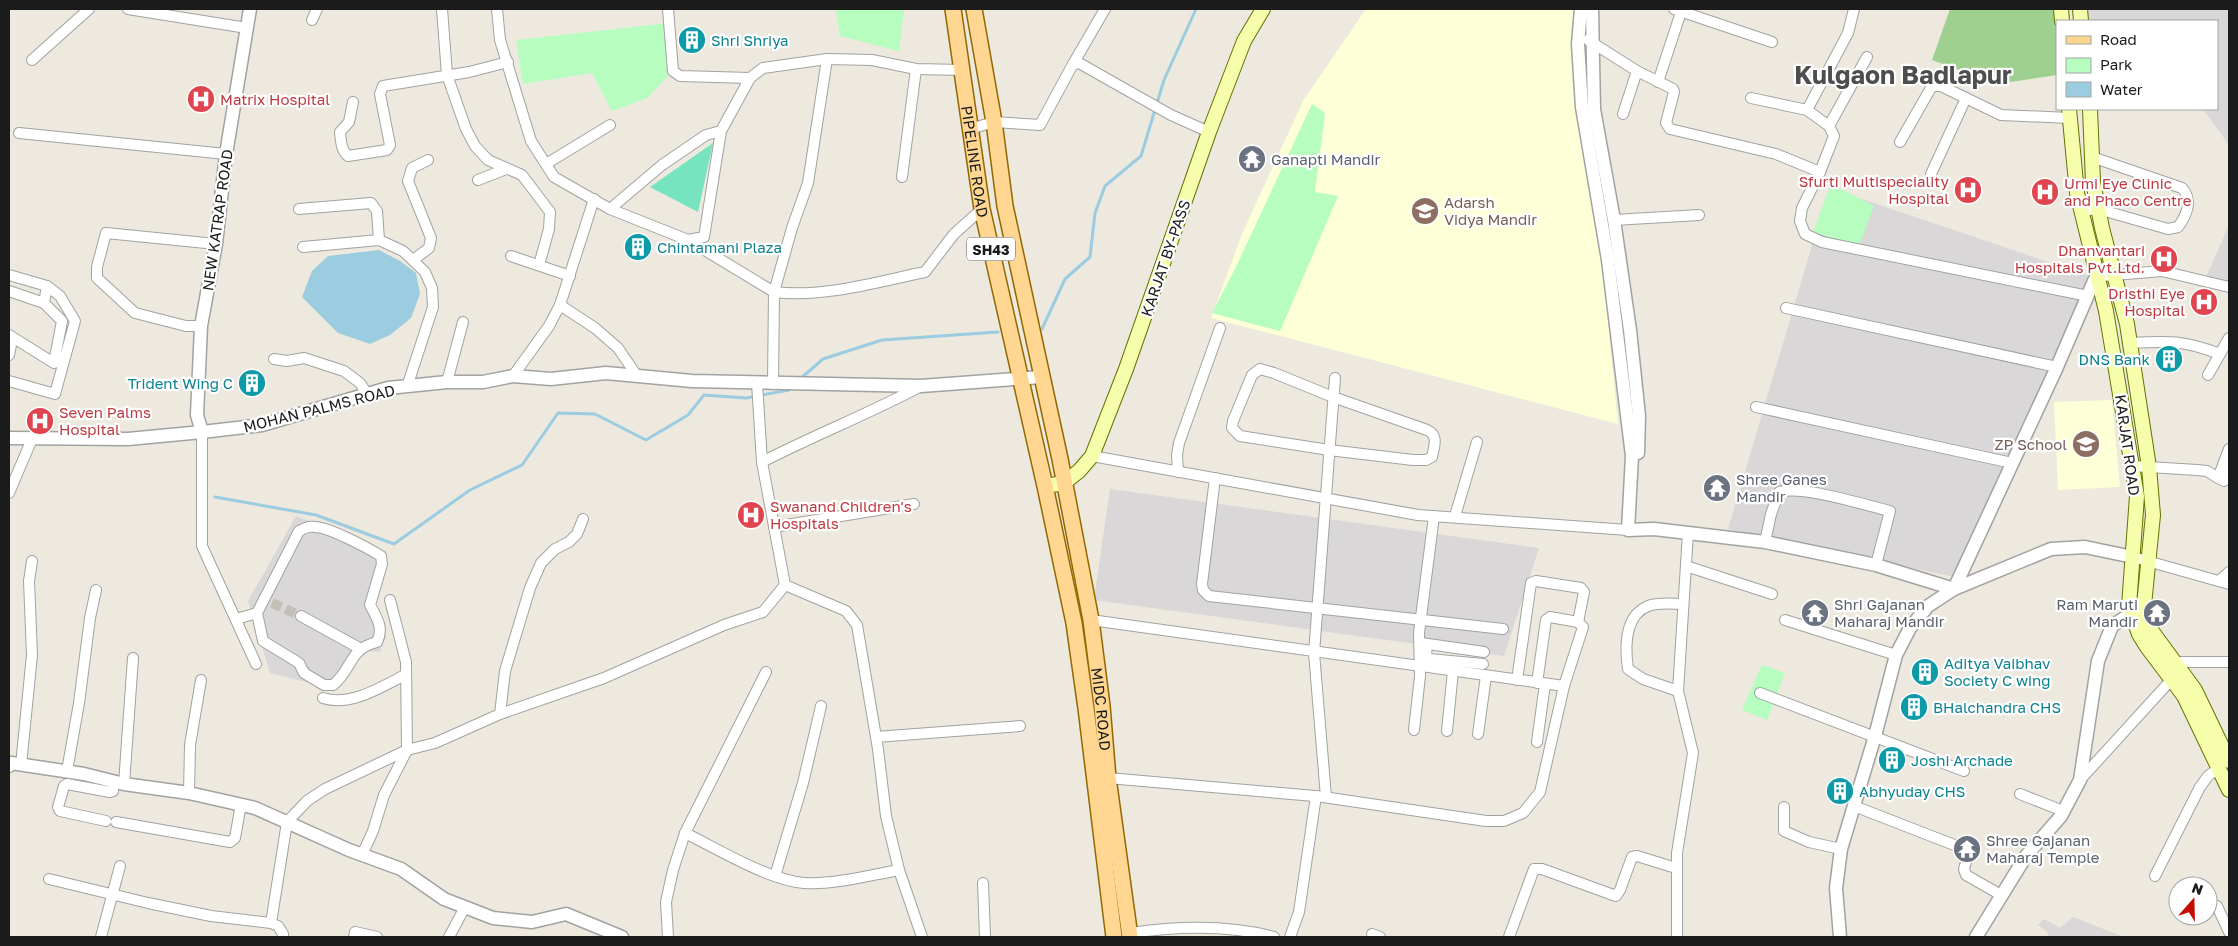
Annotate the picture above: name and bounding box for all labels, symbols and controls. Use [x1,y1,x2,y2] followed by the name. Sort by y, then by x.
[2056,20,2218,110] legend
[677,25,707,55] building icon: Shri Shriya
[2100,30,2137,48] text: Road
[711,31,789,49] place label: Shri Shriya
[2100,55,2133,73] text: Park
[1794,59,2012,90] district label: Kulgaon Badlapur
[2100,80,2143,98] text: Water
[186,84,216,114] hospital icon: Matrix Hospital
[220,90,330,108] place label: Matrix Hospital
[958,104,993,219] street label: PIPELINE ROAD
[1237,144,1267,174] temple icon: Ganapti Mandir
[198,148,236,292] street label: NEW KATRAP ROAD
[1271,150,1381,168] place label: Ganapti Mandir
[1799,172,1950,207] place label: Sfurti Multispeciality Hospital
[2064,174,2192,209] place label: Urmi Eye Clinic and Phaco Centre
[1953,175,1983,205] hospital icon: Sfurti Multispeciality Hospital
[2030,177,2060,207] hospital icon: Urmi Eye Clinic and Phaco Centre
[1444,193,1537,228] place label: Adarsh Vidya Mandir
[1410,196,1440,226] school or university icon: Adarsh Vidya Mandir
[1137,197,1193,319] street label: KARJAT BY-PASS
[623,232,653,262] building icon: Chintamani Plaza
[657,238,782,256] place label: Chintamani Plaza
[967,238,1015,260] road number: SH43
[2015,241,2145,276] place label: Dhanvantari Hospitals Pvt.Ltd.
[2149,244,2179,274] hospital icon: Dhanvantari Hospitals Pvt.Ltd.
[2108,284,2185,319] place label: Dristhi Eye Hospital
[2189,287,2219,317] hospital icon: Dristhi Eye Hospital
[2154,344,2184,374] building icon: DNS Bank
[2079,350,2151,368] place label: DNS Bank
[237,368,267,398] building icon: Trident Wing C
[128,374,233,392] place label: Trident Wing C
[241,380,397,436] street label: MOHAN PALMS ROAD
[2112,393,2144,497] street label: KARJAT ROAD
[59,403,151,438] place label: Seven Palms Hospital
[25,406,55,436] hospital icon: Seven Palms Hospital
[2071,429,2101,459] school or university icon: ZP School
[1995,435,2067,453] place label: ZP School
[1736,470,1827,505] place label: Shree Ganes Mandir
[1702,473,1732,503] temple icon: Shree Ganes Mandir
[770,497,912,532] place label: Swanand Children's Hospitals
[736,500,766,530] hospital icon: Swanand Children's Hospitals
[1834,595,1945,630] place label: Shri Gajanan Maharaj Mandir
[2056,595,2138,630] place label: Ram Maruti Mandir
[1800,598,1830,628] temple icon: Shri Gajanan Maharaj Mandir
[2142,598,2172,628] temple icon: Ram Maruti Mandir
[1944,654,2051,689] place label: Aditya Vaibhav Society C wing
[1910,657,1940,687] building icon: Aditya Vaibhav Society C wing
[1088,666,1115,751] street label: MIDC ROAD
[1899,692,1929,722] building icon: BHalchandra CHS
[1933,698,2061,716] place label: BHalchandra CHS
[1877,745,1907,775] building icon: Joshi Archade
[1911,751,2013,769] place label: Joshi Archade
[1825,776,1855,806] building icon: Abhyuday CHS
[1859,782,1965,800] place label: Abhyuday CHS
[1986,831,2100,866] place label: Shree Gajanan Maharaj Temple
[1952,834,1982,864] temple icon: Shree Gajanan Maharaj Temple
[2168,876,2218,926] north arrow
[2190,879,2206,898] text: N

